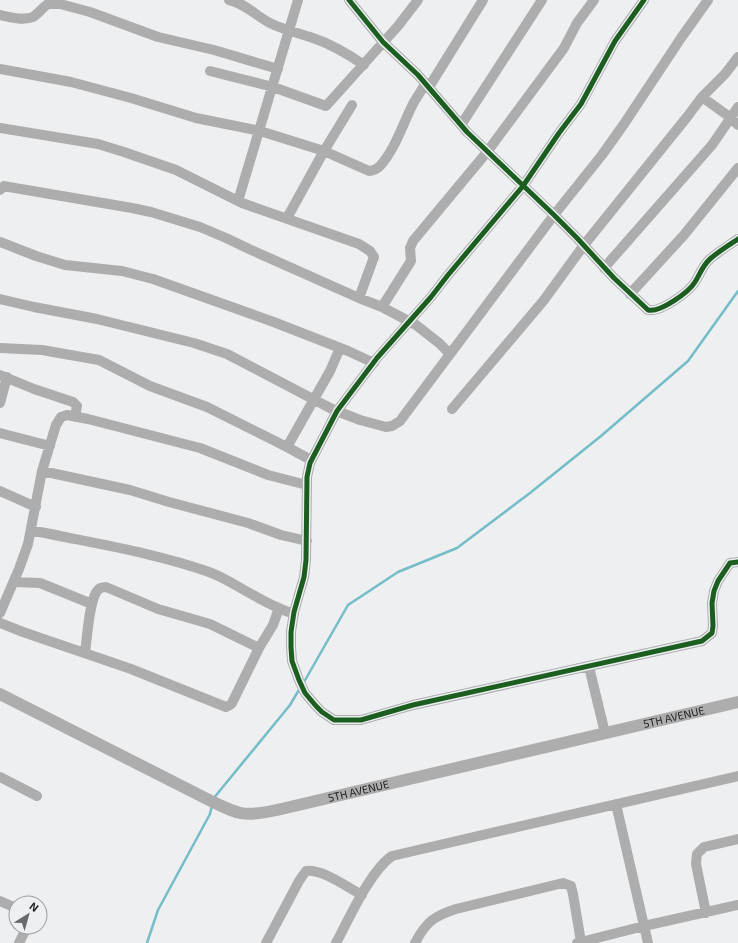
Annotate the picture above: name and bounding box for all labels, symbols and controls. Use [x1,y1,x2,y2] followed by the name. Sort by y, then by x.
[642,703,706,730] street label: 5TH AVENUE
[326,777,390,804] street label: 5TH AVENUE
[8,895,48,935] north arrow
[27,899,41,914] text: N

